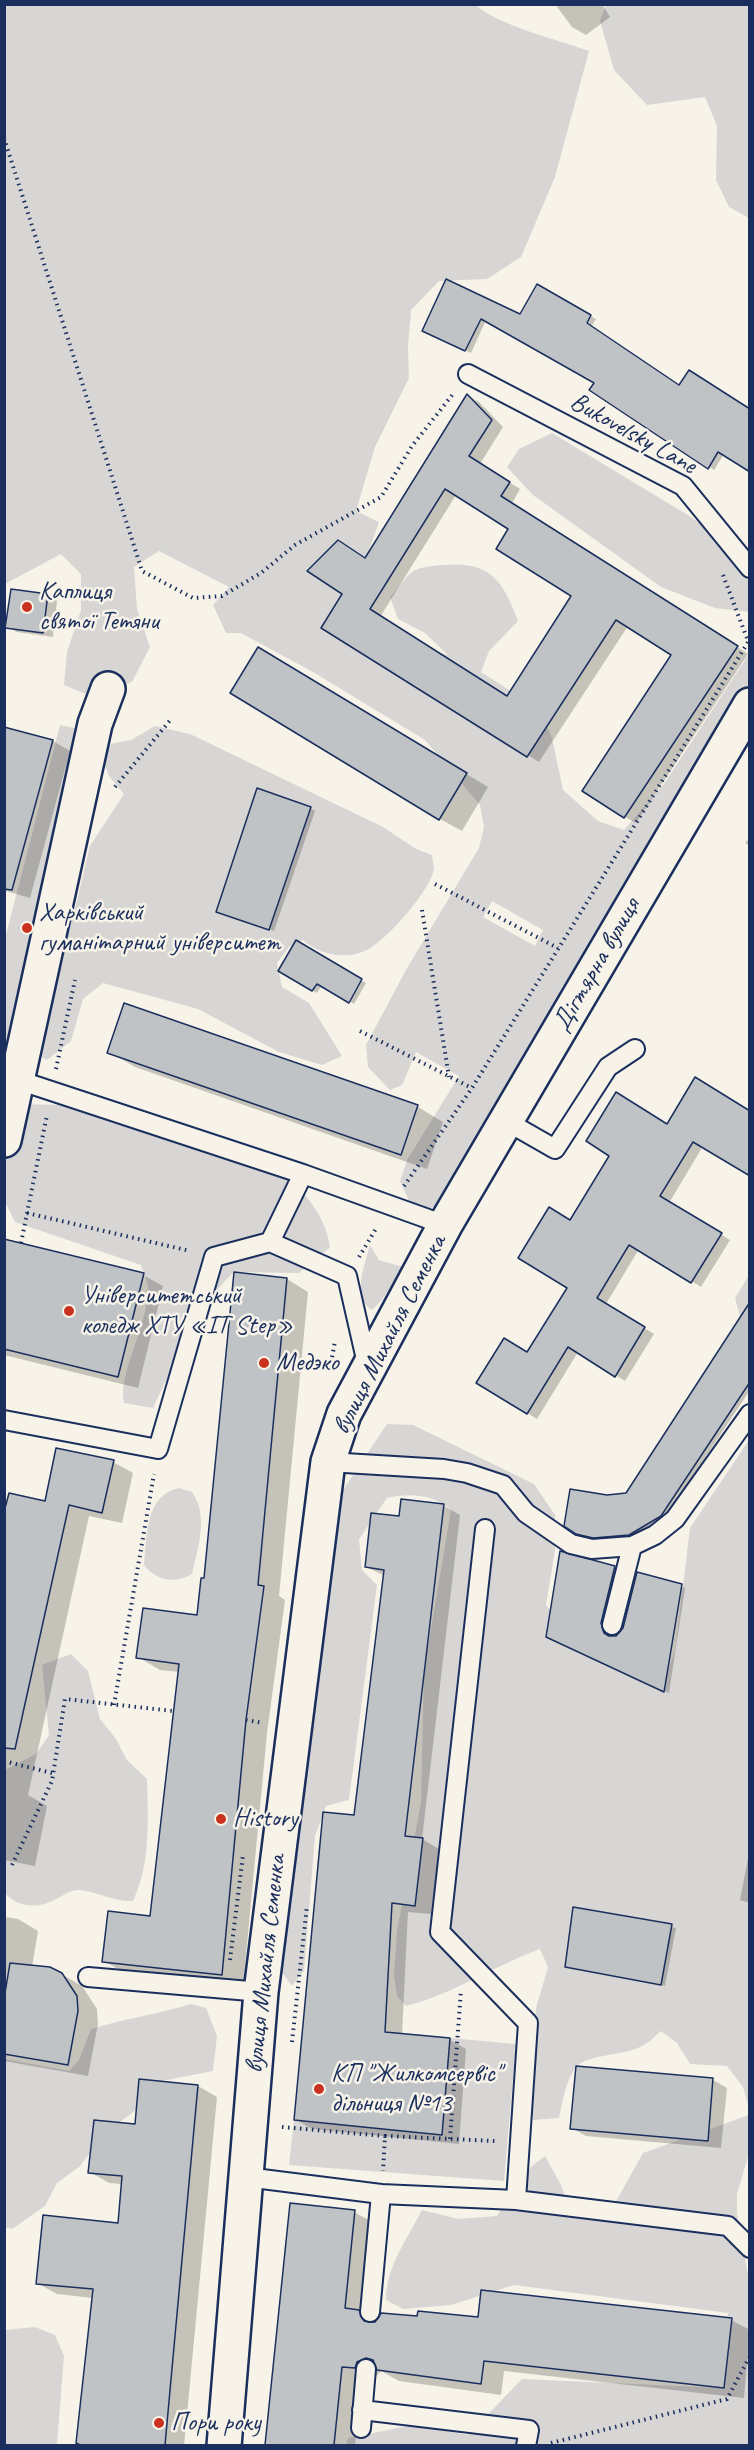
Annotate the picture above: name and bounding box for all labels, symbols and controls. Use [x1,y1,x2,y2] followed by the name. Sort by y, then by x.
[564,387,702,481] street label: Bukovelsky Lane
[39,576,159,638] place label: Каплиця святої Тетяни
[20,600,34,614] marker: Каплиця святої Тетяни
[546,893,648,1037] street label: Дігтярна вулиця
[39,897,280,958] place label: Харківський гуманітарний університет
[20,921,34,935] marker: Харківський гуманітарний університет
[326,1230,454,1440] street label: вулиця Михайля Семенка
[81,1280,293,1342] place label: Університетський коледж ХТУ «IT Step»
[62,1304,76,1318] marker: Університетський коледж ХТУ «IT Step»
[276,1347,339,1379] place label: Медэко
[257,1356,271,1370] marker: Медэко
[233,1803,298,1835] place label: History
[214,1812,228,1826] marker: History
[239,1853,293,2075] street label: вулиця Михайля Семенка
[331,2058,501,2120] place label: КП "Жилкомсервіс" дільниця №13
[312,2082,326,2096] marker: КП "Жилкомсервіс" дільниця №13
[171,2407,261,2439] place label: Пори року
[152,2416,166,2430] marker: Пори року

